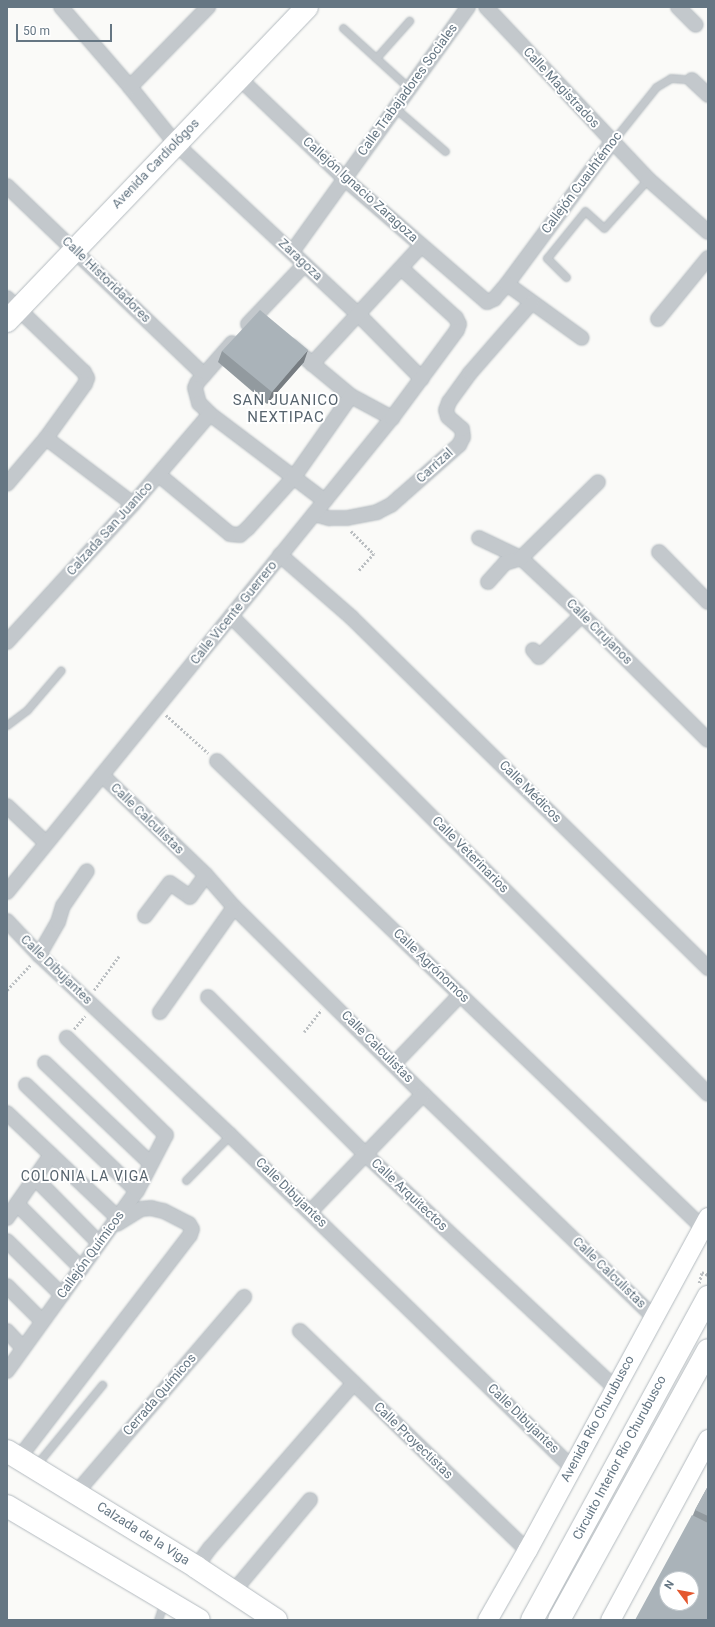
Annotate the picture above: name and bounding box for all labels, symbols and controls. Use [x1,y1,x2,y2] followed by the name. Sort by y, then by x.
[18,16,114,42] scale bar
[355,21,461,159] street label: Calle Trabajadores Sociales
[23,24,50,38] text: 50 m
[520,44,602,132] street label: Calle Magistrados
[109,116,203,212] street label: Avenida Cardiológos
[539,129,625,237] street label: Callejón Cuauhtémoc
[299,134,421,246] street label: Callejón Ignacio Zaragoza
[58,234,154,326] street label: Calle Historidadores
[275,236,325,284] street label: Zaragoza
[233,391,339,426] district label: SAN JUANICO NEXTIPAC
[413,445,457,487] street label: Carrizal
[64,479,156,579] street label: Calzada San Juanico
[187,558,281,668] street label: Calle Vicente Guerrero
[563,596,635,668] street label: Calle Cirujanos
[496,758,564,826] street label: Calle Médicos
[107,780,187,858] street label: Calle Calculistas
[429,814,511,896] street label: Calle Veterinarios
[390,926,472,1006] street label: Calle Agrónomos
[17,932,95,1008] street label: Calle Dibujantes
[338,1008,416,1086] street label: Calle Calculistas
[252,1155,330,1231] street label: Calle Dibujantes
[368,1156,450,1234] street label: Calle Arquitectos
[21,1168,149,1184] district label: COLONIA LA VIGA
[54,1208,128,1302] street label: Callejón Químicos
[569,1234,649,1312] street label: Calle Calculistas
[120,1351,200,1439] street label: Cerrada Químicos
[558,1353,638,1485] street label: Avenida Río Churubusco
[570,1373,670,1543] street label: Circuito Interior Río Churubusco
[484,1381,562,1457] street label: Calle Dibujantes
[370,1399,456,1483] street label: Calle Proyectistas
[94,1499,192,1569] street label: Calzada de la Viga
[659,1571,699,1611] north arrow
[662,1578,677,1592] text: N

